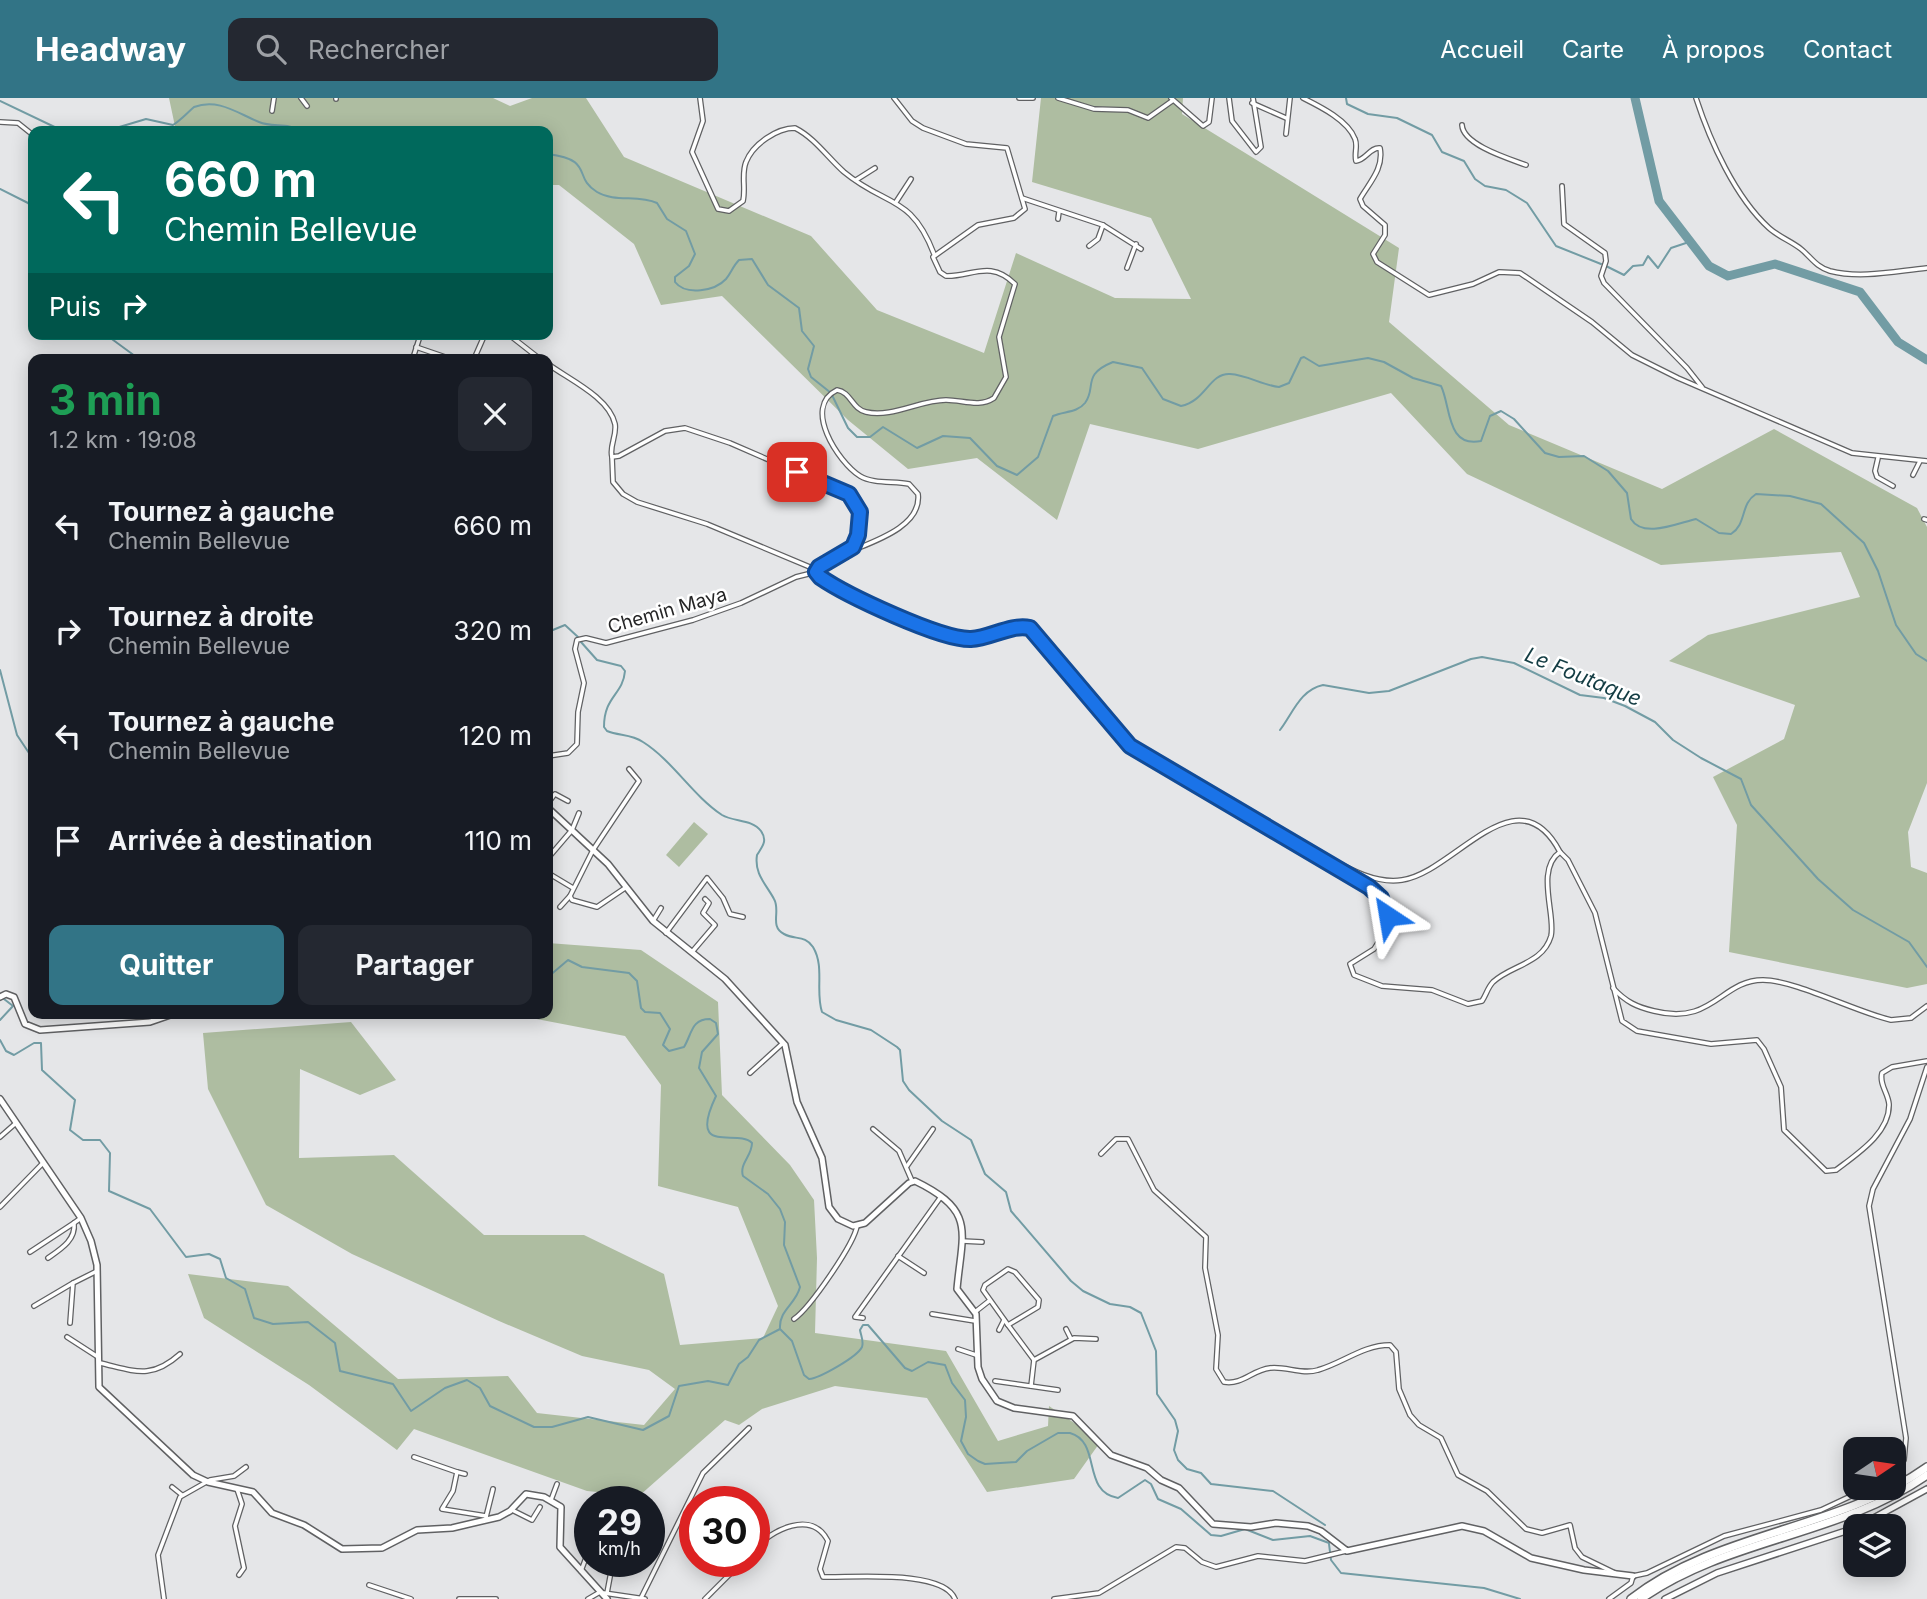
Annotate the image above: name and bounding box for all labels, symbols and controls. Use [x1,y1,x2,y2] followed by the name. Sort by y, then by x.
[228,18,718,81] search box
[35,29,186,69] text: Headway
[252,30,290,68] icon: search
[308,34,449,65] text: Rechercher
[1440,35,1524,64] text: Accueil
[1562,35,1624,64] text: Carte
[1662,35,1765,64] text: À propos
[1803,35,1892,64] text: Contact
[164,150,317,209] text: 660 m
[49,154,140,245] icon: left
[164,210,417,249] text: Chemin Bellevue
[115,287,153,325] icon: right
[49,291,101,322] text: Puis
[49,374,162,425] text: 3 min
[458,377,532,451] button: close
[49,426,197,454] text: 1.2 km · 19:08
[767,442,827,502] pin
[778,453,816,491] icon: arrive
[108,496,334,527] text: Tournez à gauche
[49,507,87,545] icon: left
[453,510,532,541] text: 660 m
[108,527,290,555] text: Chemin Bellevue
[605,582,729,638] street label: Chemin Maya
[108,601,314,632] text: Tournez à droite
[49,612,87,650] icon: right
[454,615,532,646] text: 320 m
[108,632,290,660] text: Chemin Bellevue
[1521,642,1645,711] water label: Le Foutaque
[108,706,334,737] text: Tournez à gauche
[49,717,87,755] icon: left
[459,720,532,751] text: 120 m
[108,737,290,765] text: Chemin Bellevue
[49,822,87,860] icon: arrive
[108,825,373,856] text: Arrivée à destination
[464,825,532,856] text: 110 m
[1351,879,1425,953] position arrow
[49,925,284,1005] button: Quitter
[298,925,532,1005] button: Partager
[1843,1437,1906,1500] north arrow
[1843,1437,1906,1577] map controls
[679,1486,770,1577] speed limit sign: 30
[597,1501,642,1543] text: 29
[1843,1514,1906,1577] button: layers
[598,1538,641,1559] text: km/h

